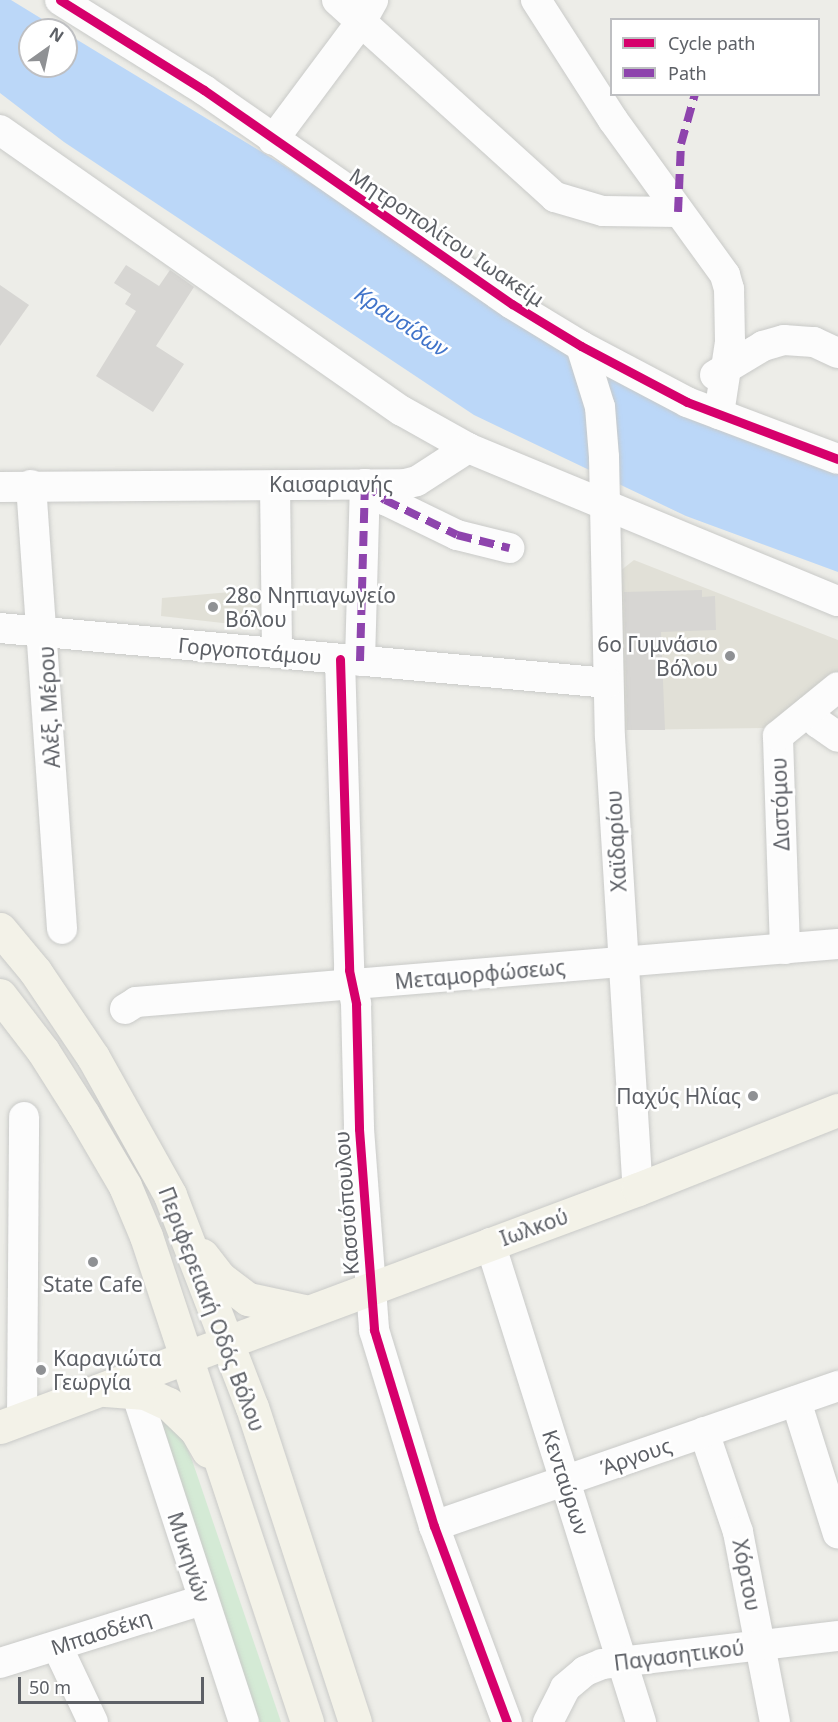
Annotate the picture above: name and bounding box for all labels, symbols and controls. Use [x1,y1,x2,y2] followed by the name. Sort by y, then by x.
[18,18,78,78] north arrow
[610,18,820,96] legend
[45,22,68,47] text: N
[668,31,755,55] text: Cycle path
[668,61,707,85] text: Path
[345,162,549,312] street label: Μητροπολίτου Ιωακείμ
[350,280,454,362] water label: Κραυσίδων
[269,471,393,497] street label: Καισαριανής
[225,582,396,632] place label: 28ο Νηπιαγωγείο Βόλου
[206,600,220,614] marker: 28ο Νηπιαγωγείο Βόλου
[597,631,718,681] place label: 6ο Γυμνάσιο Βόλου
[177,632,323,670] street label: Γοργοποτάμου
[33,645,65,769] street label: Αλέξ. Μέρου
[723,649,737,663] marker: 6ο Γυμνάσιο Βόλου
[766,757,794,851] street label: Διστόμου
[601,790,631,892] street label: Χαϊδαρίου
[394,954,566,994] street label: Μεταμορφώσεως
[616,1083,741,1109] place label: Παχύς Ηλίας
[746,1089,760,1103] marker: Παχύς Ηλίας
[328,1130,364,1276] street label: Κασσιόπουλου
[154,1183,270,1435] street label: Περιφερειακή Οδός Βόλου
[496,1203,572,1251] street label: Ιωλκού
[86,1255,100,1269] marker: State Cafe
[43,1271,143,1297] place label: State Cafe
[53,1345,162,1395] place label: Καραγιώτα Γεωργία
[34,1363,48,1377] marker: Καραγιώτα Γεωργία
[537,1426,595,1538] street label: Κενταύρων
[597,1432,675,1480] street label: Άργους
[163,1509,215,1605] street label: Μυκηνών
[728,1537,766,1613] street label: Χόρτου
[48,1604,154,1660] street label: Μπασδέκη
[612,1634,746,1676] street label: Παγασητικού
[21,1665,207,1703] scale bar
[29,1675,71,1699] text: 50 m

